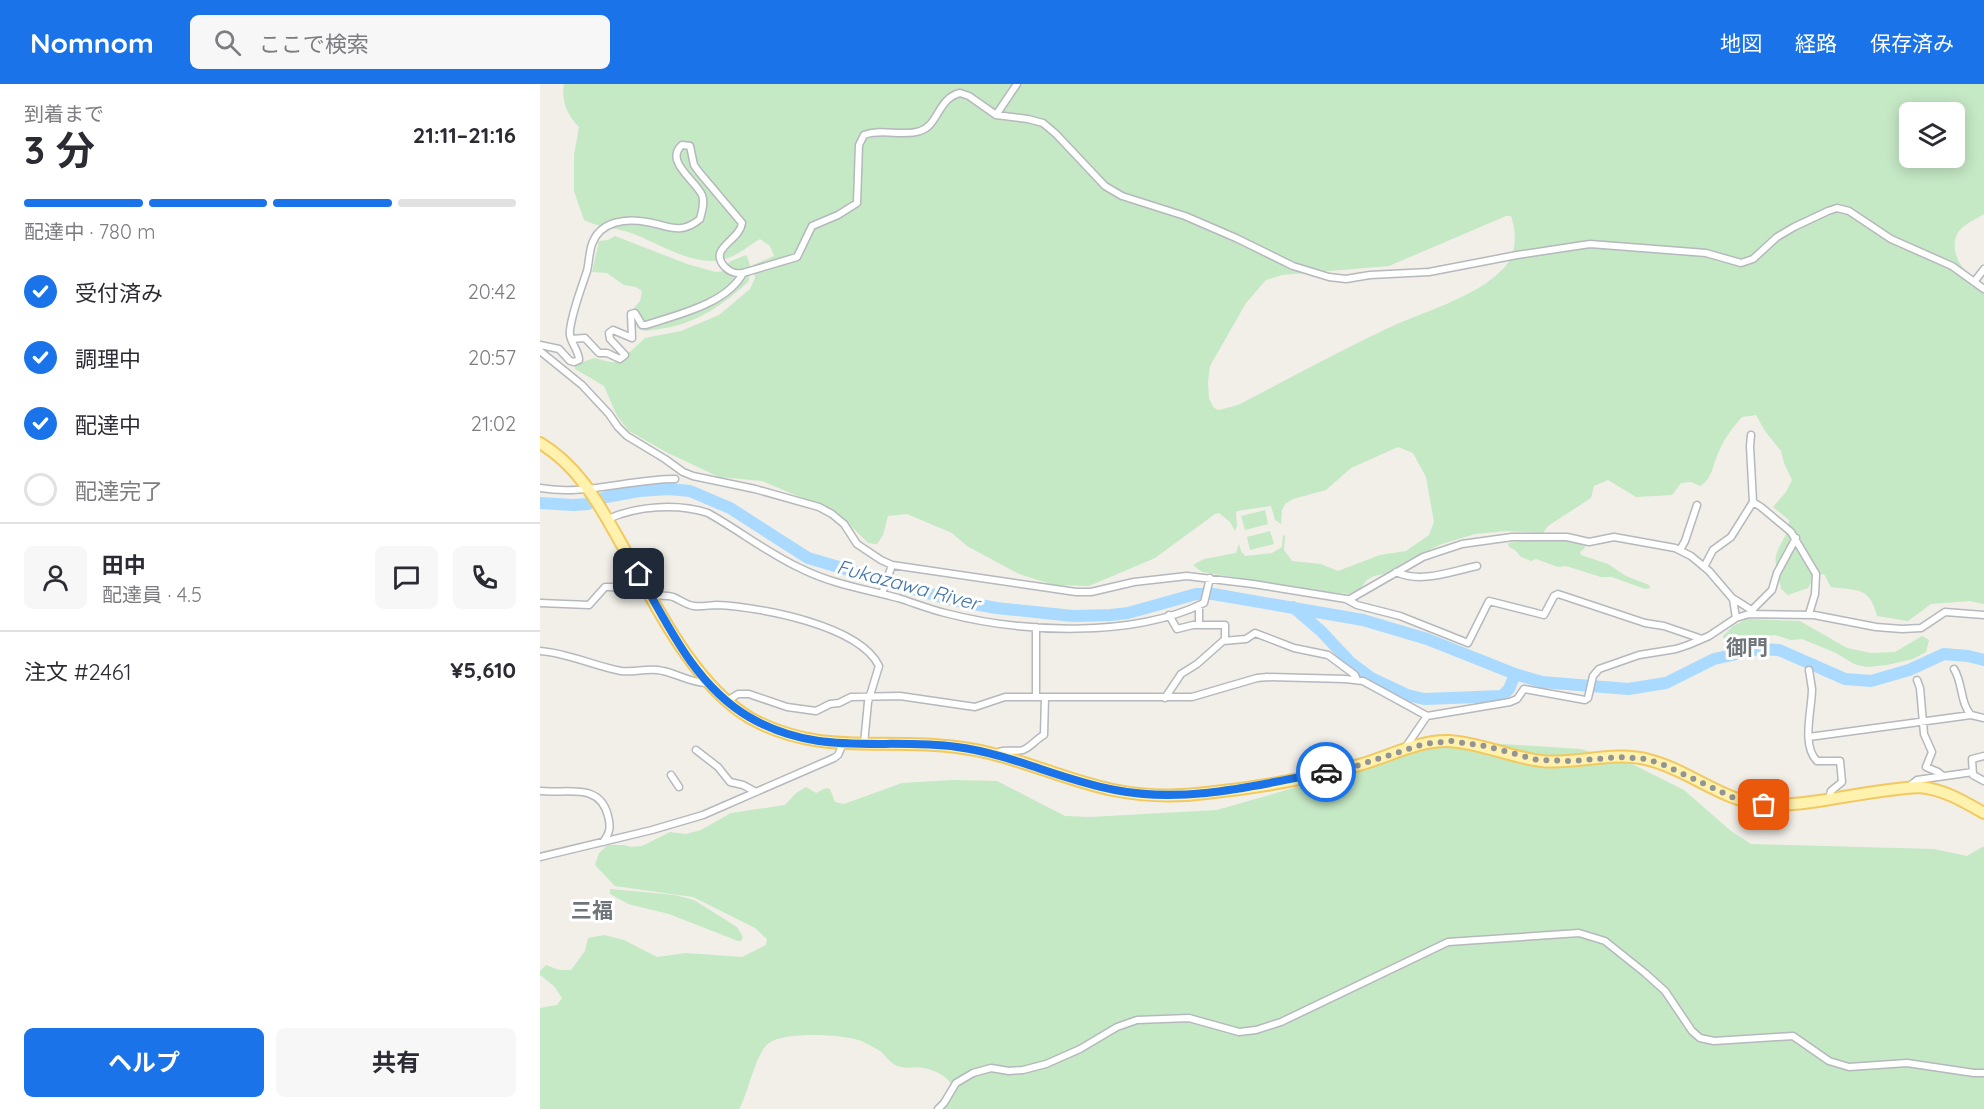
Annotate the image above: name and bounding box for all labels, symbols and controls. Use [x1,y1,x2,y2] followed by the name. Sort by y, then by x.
[190,15,610,69] search box
[30,25,154,60] text: Nomnom
[211,26,244,59] icon: search
[259,30,369,58] text: ここで検索
[1720,30,1762,56] text: 地図
[1795,30,1837,56] text: 経路
[1870,30,1954,56] text: 保存済み
[24,101,104,126] text: 到着まで
[1899,102,1965,168] map controls
[1899,102,1965,168] button: layers
[413,121,516,149] text: 21:11–21:16
[24,125,95,174] text: 3 分
[24,219,155,244] text: 配達中 · 780 m
[24,275,57,308] icon: check
[75,279,163,307] text: 受付済み
[468,279,516,304] text: 20:42
[24,341,57,374] icon: check
[75,345,141,373] text: 調理中
[468,345,516,370] text: 20:57
[24,407,57,440] icon: check
[75,411,141,439] text: 配達中
[471,411,516,436] text: 21:02
[75,477,163,505] text: 配達完了
[24,546,87,609] button: person
[375,546,438,609] button: chat
[453,546,516,609] button: phone
[613,548,664,599] pin
[102,551,146,579] text: 田中
[834,553,984,616] water label: Fukazawa River
[622,557,655,590] icon: home
[102,582,202,607] text: 配達員 · 4.5
[1726,634,1768,660] district label: 御門
[450,656,516,684] text: ¥5,610
[24,658,132,686] text: 注文 #2461
[1296,742,1356,802] courier
[1310,756,1343,789] icon: car
[1738,779,1789,830] pin
[1747,788,1780,821] icon: bag
[571,897,613,923] district label: 三福
[24,1028,264,1097] button: ヘルプ
[276,1028,516,1097] button: 共有

